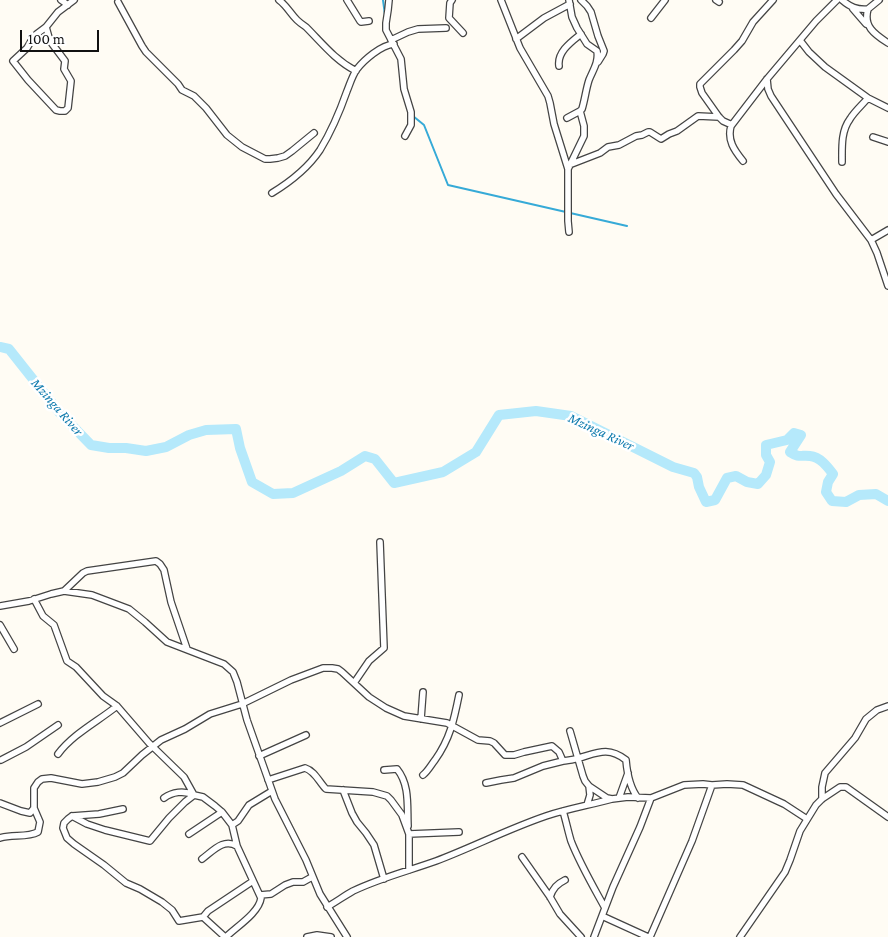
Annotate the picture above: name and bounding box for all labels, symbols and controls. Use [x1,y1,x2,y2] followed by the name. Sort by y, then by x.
[22,20,101,52] scale bar
[28,31,65,47] text: 100 m
[27,375,87,439] water label: Mzinga River
[565,409,637,455] water label: Mzinga River

